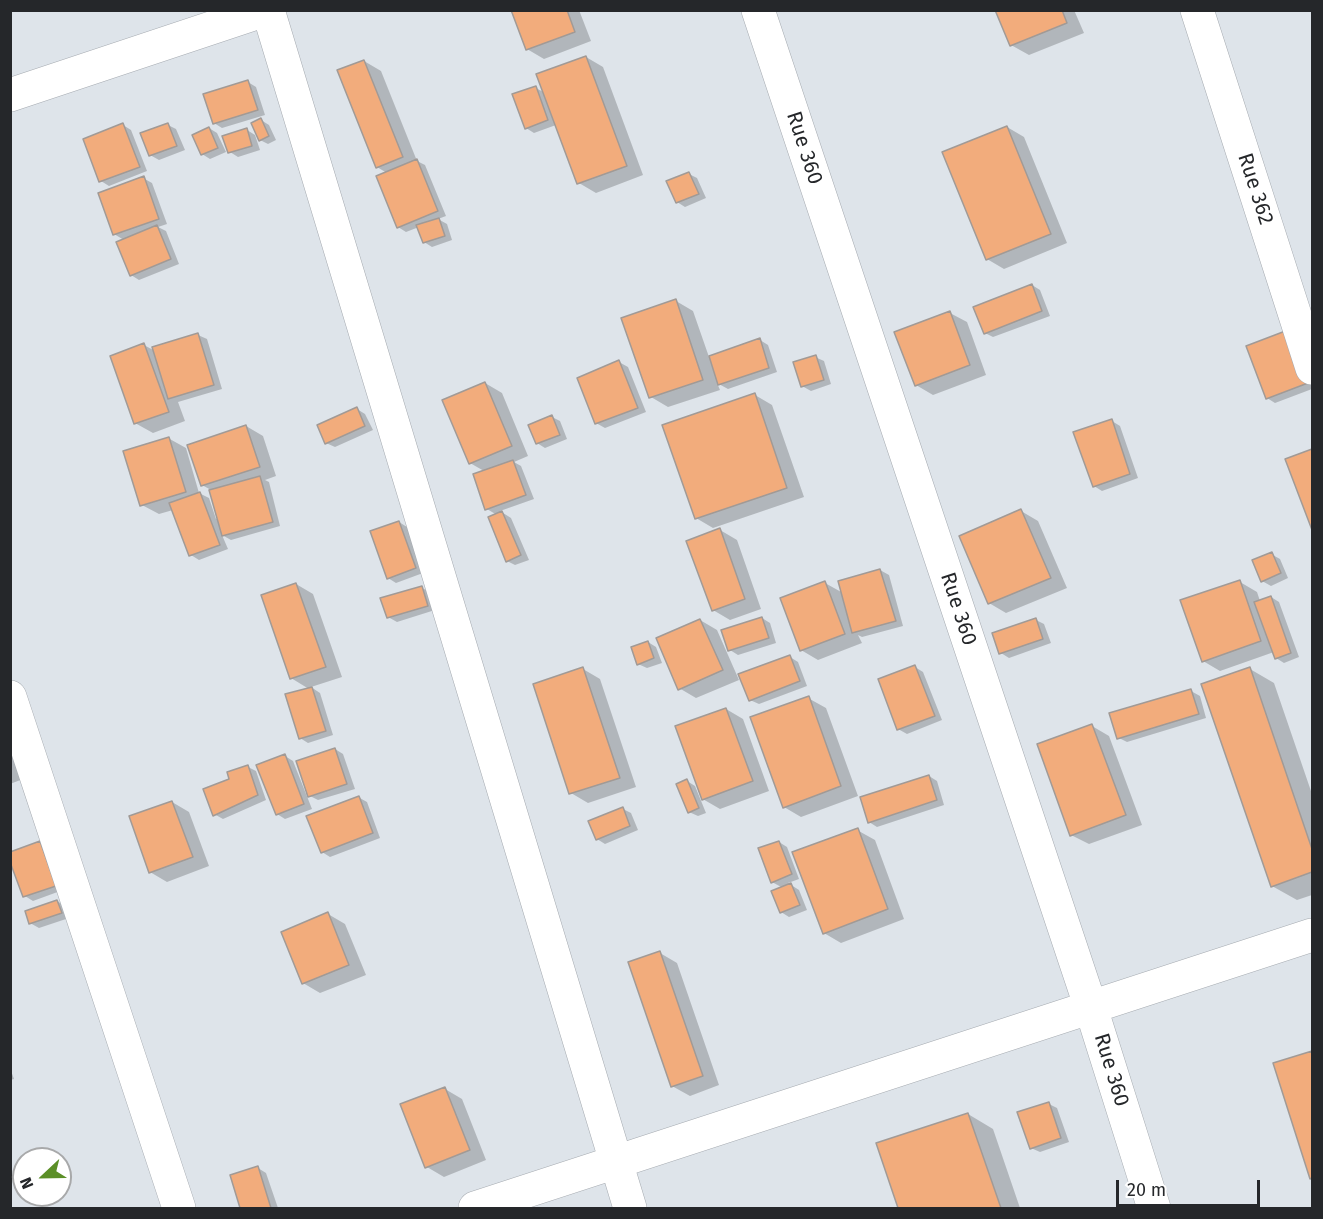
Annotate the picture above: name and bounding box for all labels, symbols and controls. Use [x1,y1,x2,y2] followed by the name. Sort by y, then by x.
[780,108,828,188] street label: Rue 360
[1232,150,1278,228] street label: Rue 362
[934,569,982,649] street label: Rue 360
[1088,1030,1134,1110] street label: Rue 360
[12,1147,72,1207] north arrow
[1119,1168,1263,1206] scale bar
[16,1175,37,1192] text: N
[1127,1179,1166,1201] text: 20 m

